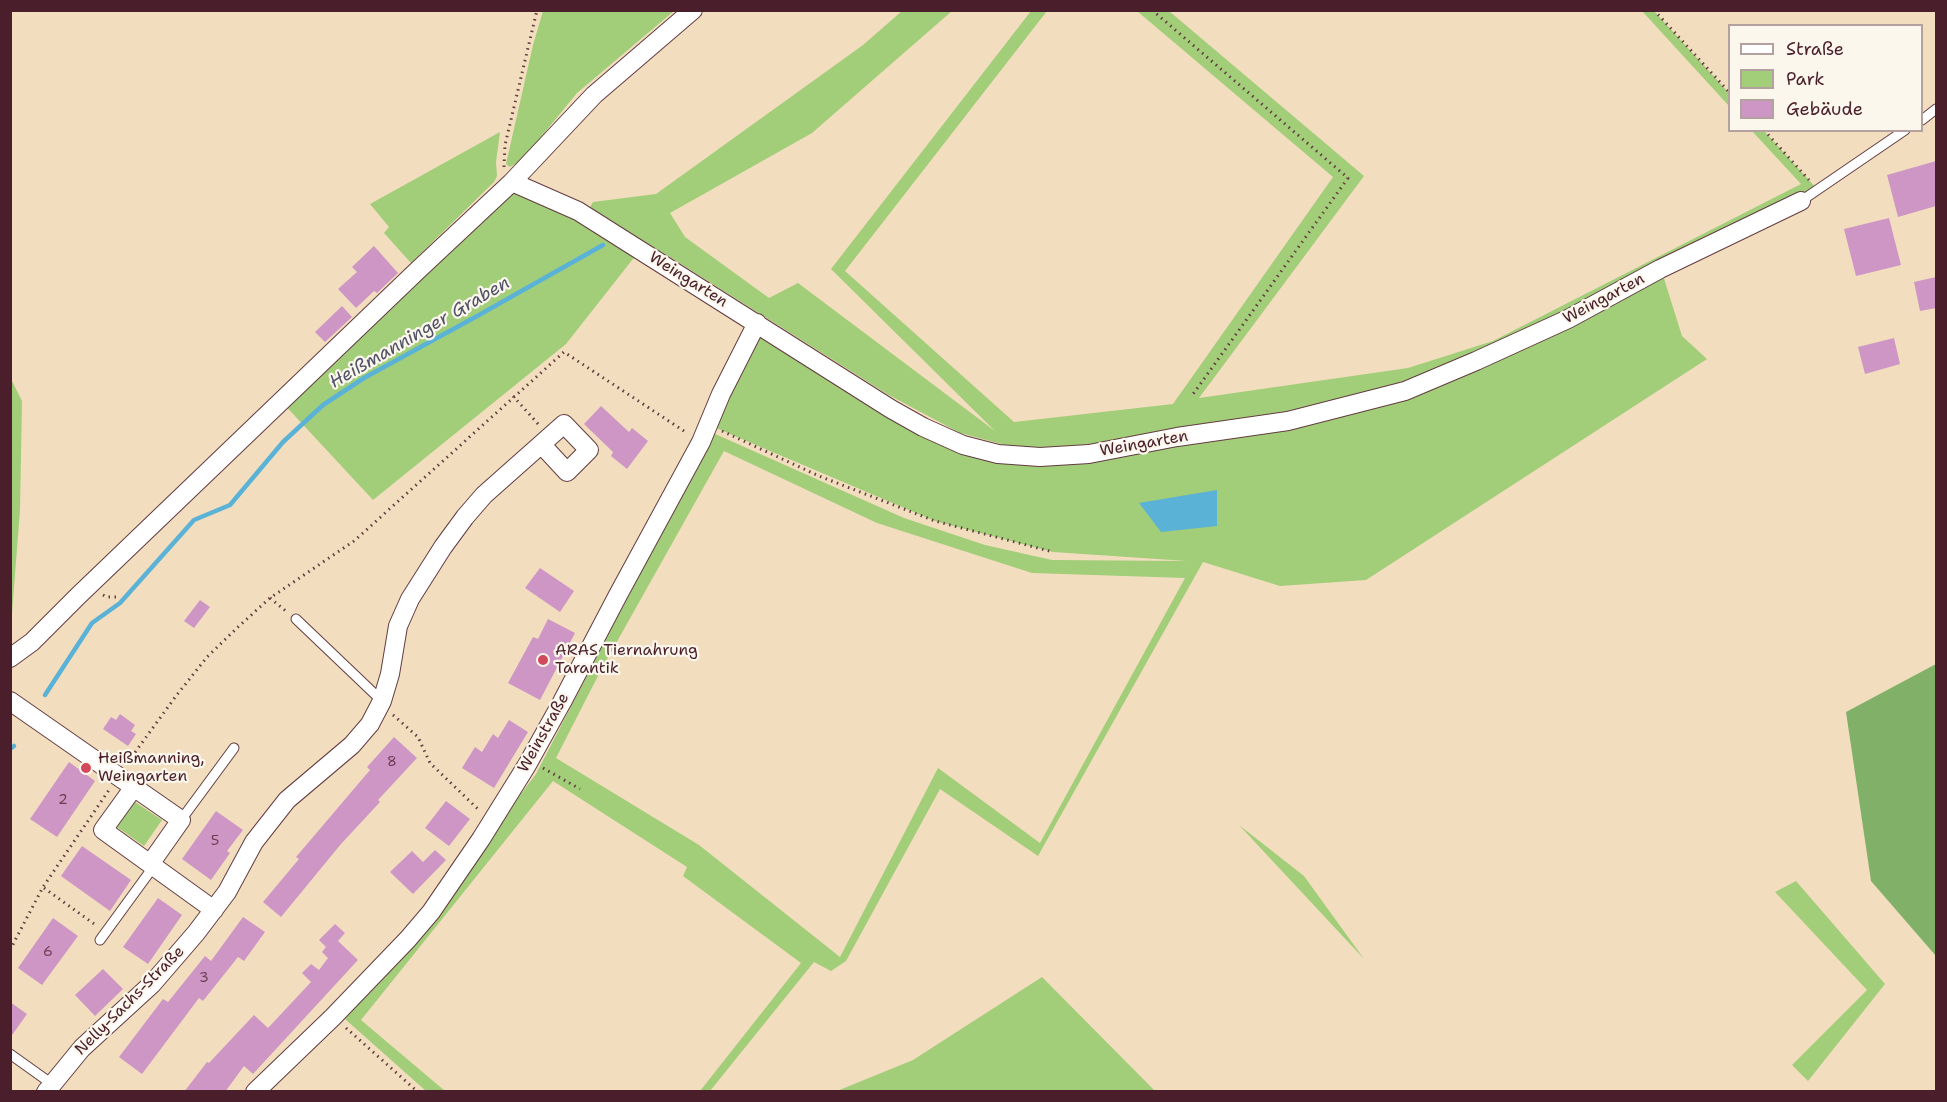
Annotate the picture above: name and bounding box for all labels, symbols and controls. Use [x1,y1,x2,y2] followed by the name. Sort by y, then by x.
[1728,24,1923,132] legend
[1786,37,1844,61] text: Straße
[1786,67,1825,91] text: Park
[1786,97,1863,121] text: Gebäude
[645,248,731,312] street label: Weingarten
[1560,270,1648,328] street label: Weingarten
[326,273,514,393] water label: Heißmanninger Graben
[1098,427,1190,461] street label: Weingarten
[555,641,698,679] place label: ARAS Tiernahrung Tarantik
[536,653,550,667] marker: ARAS Tiernahrung Tarantik
[514,690,574,776] street label: Weinstraße
[98,749,204,787] place label: Heißmanning, Weingarten
[387,754,397,770] house number: 8
[79,761,93,775] marker: Heißmanning, Weingarten
[58,792,68,808] house number: 2
[211,833,219,849] house number: 5
[71,942,189,1060] street label: Nelly-Sachs-Straße
[43,944,53,960] house number: 6
[199,970,209,986] house number: 3

